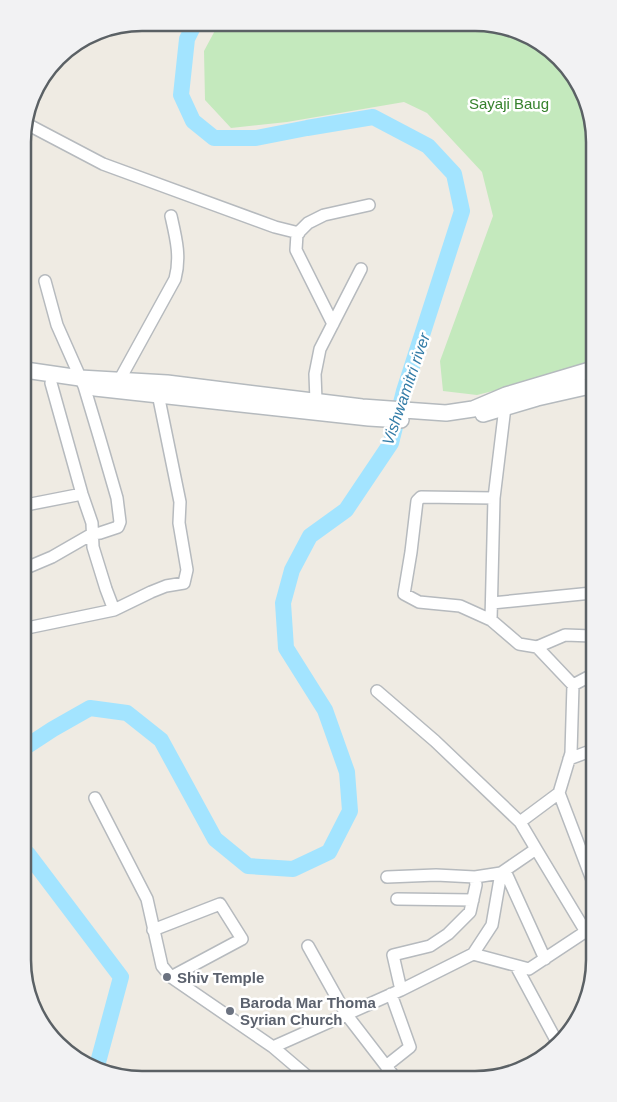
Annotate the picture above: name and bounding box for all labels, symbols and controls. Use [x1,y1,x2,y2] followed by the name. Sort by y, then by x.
[469,95,549,112] park label: Sayaji Baug
[379,330,433,447] water label: Vishwamitri river
[177,969,264,986] place label: Shiv Temple
[161,971,173,983] marker: Shiv Temple
[240,994,377,1028] place label: Baroda Mar Thoma Syrian Church
[224,1005,236,1017] marker: Baroda Mar Thoma Syrian Church

